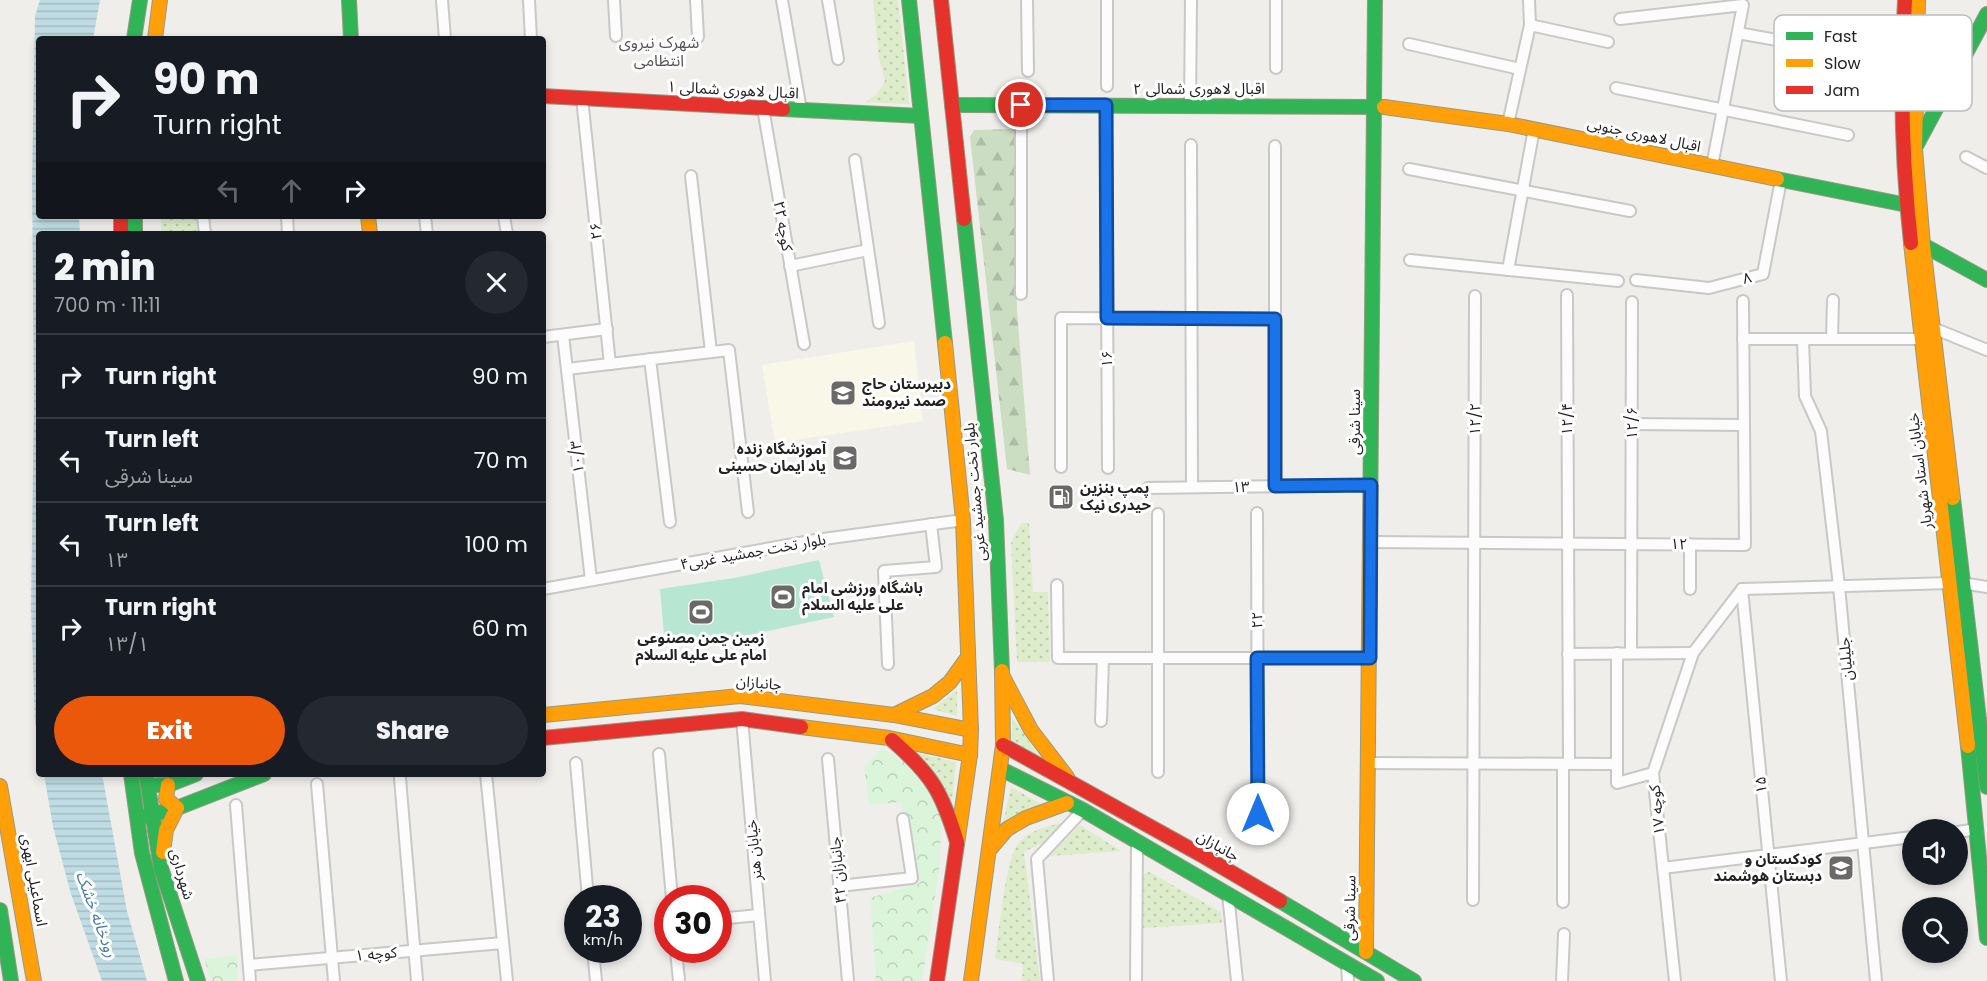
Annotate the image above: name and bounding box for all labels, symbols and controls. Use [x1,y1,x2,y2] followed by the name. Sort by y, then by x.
[1774,15,1972,111] legend
[1824,25,1857,48] text: Fast
[619,31,699,72] district label: شهرک نیروی انتظامی
[153,50,260,109] text: 90 m
[1824,52,1861,75] text: Slow
[54,60,132,138] icon: right
[667,76,799,103] street label: اقبال لاهوری شمالی ۱
[1133,78,1265,99] street label: اقبال لاهوری شمالی ۲
[995,79,1046,130] pin
[1824,79,1860,102] text: Jam
[1004,88,1037,121] icon: arrive
[153,106,282,143] text: Turn right
[1585,112,1703,157] street label: اقبال لاهوری جنوبی
[212,174,245,207] icon: left
[275,174,308,207] icon: ahead
[338,174,371,207] icon: right
[769,199,798,253] street label: کوچه ۲۲
[584,221,607,241] street label: ۲۶
[54,242,156,293] text: 2 min
[465,251,528,314] button: close
[1740,266,1754,289] street label: ۸
[54,291,161,319] text: 700 m · 11:11
[1096,350,1117,368] street label: ۱۶
[54,360,87,393] icon: right
[105,361,216,392] text: Turn right
[472,361,528,392] text: 90 m
[862,373,951,411] place label: دبیرستان حاج صمد نیرومند
[828,378,858,408] school or university icon: دبیرستان حاج صمد نیرومند
[1344,389,1365,455] street label: سینا شرقی
[1464,403,1485,435] street label: ۱۲/۲
[1556,403,1577,435] street label: ۱۲/۴
[1621,407,1642,439] street label: ۱۲/۶
[1902,411,1937,531] street label: خیابان استاد شهریار
[958,422,991,562] street label: بلوار تخت جمشید غربی
[105,424,199,455] text: Turn left
[718,438,827,476] place label: آموزشگاه زنده یاد ایمان حسینی
[564,439,589,475] street label: ۱۰/۳
[830,443,860,473] school or university icon: آموزشگاه زنده یاد ایمان حسینی
[54,444,87,477] icon: left
[474,445,528,476] text: 70 m
[105,462,193,490] text: سینا شرقی
[1232,476,1250,497] street label: ۱۳
[1080,477,1152,515] place label: پمپ بنزین حیدری نیک
[1046,482,1076,512] fuel station icon: پمپ بنزین حیدری نیک
[105,508,199,539] text: Turn left
[54,528,87,561] icon: left
[678,528,827,575] street label: بلوار تخت جمشید غربی۴
[465,529,528,560] text: 100 m
[1670,533,1688,554] street label: ۱۲
[105,546,128,574] text: ۱۳
[802,577,923,616] place label: باشگاه ورزشی امام علی علیه السلام
[768,582,798,612] sports icon: باشگاه ورزشی امام علی علیه السلام
[105,592,216,623] text: Turn right
[686,597,716,627] sports icon: زمین چمن مصنوعی امام علی علیه السلام
[1246,611,1267,629] street label: ۲۲
[54,612,87,645] icon: right
[472,613,528,644] text: 60 m
[635,627,767,666] place label: زمین چمن مصنوعی امام علی علیه السلام
[105,630,149,658] text: ۱۳/۱
[1833,636,1858,682] street label: جلیلیان
[735,670,783,695] street label: جانبازان
[54,696,285,765] button: Exit
[297,696,528,765] button: Share
[1749,775,1772,795] street label: ۱۵
[1226,782,1290,846] position arrow
[1643,783,1670,836] street label: کوچه ۱۷
[740,818,767,882] street label: خیابان هنر
[1902,819,1968,963] map controls
[1902,819,1968,885] button: sound
[1193,825,1243,866] street label: جانبازان
[16,832,53,928] street label: اسماعیلی ابهری
[824,836,851,904] street label: ۴۲ جانبازان
[165,846,200,902] street label: شهرداری
[1714,848,1822,886] place label: کودکستان و دبستان هوشمند
[1826,853,1856,883] school or university icon: کودکستان و دبستان هوشمند
[70,868,123,961] water label: رودخانه خشک
[1338,875,1361,941] street label: سینا شرقی
[654,885,732,963] speed limit sign: 30
[585,895,621,938] text: 23
[1902,897,1968,963] button: search
[583,929,623,950] text: km/h
[354,941,399,966] street label: کوچه ۱

